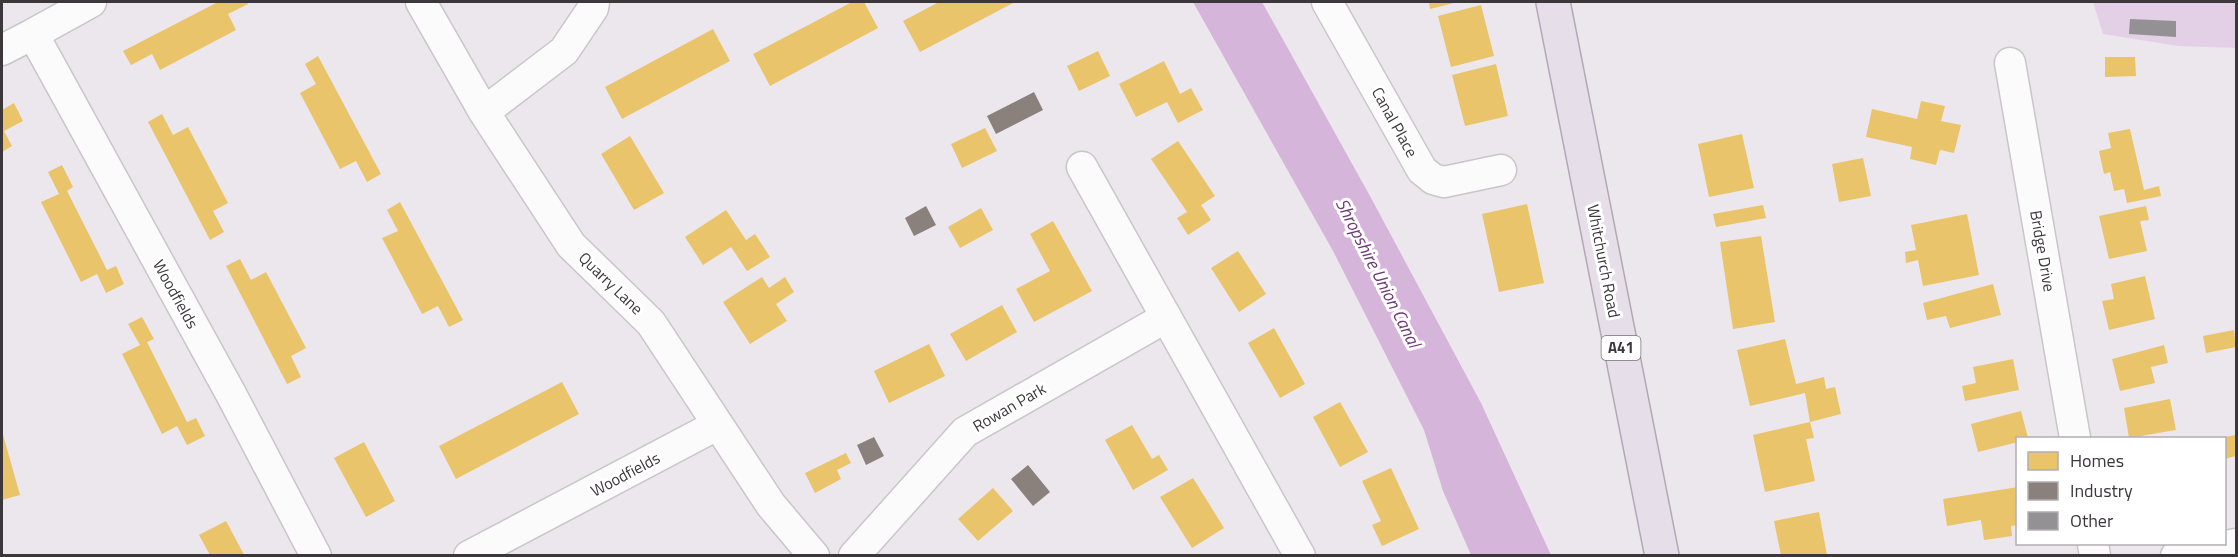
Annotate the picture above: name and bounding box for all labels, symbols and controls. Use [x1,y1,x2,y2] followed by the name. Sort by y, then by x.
[1366,83,1424,161] street label: Canal Place
[1329,193,1429,354] water label: Shropshire Union Canal
[1581,202,1627,320] street label: Whitchurch Road
[2024,208,2062,294] street label: Bridge Drive
[573,246,649,320] street label: Quarry Lane
[147,255,205,333] street label: Woodfields
[1602,336,1640,360] road number: A41
[968,376,1050,438] street label: Rowan Park
[2016,437,2226,545] legend
[586,446,664,502] street label: Woodfields
[2070,447,2124,474] text: Homes
[2070,477,2133,504] text: Industry
[2070,507,2113,534] text: Other

